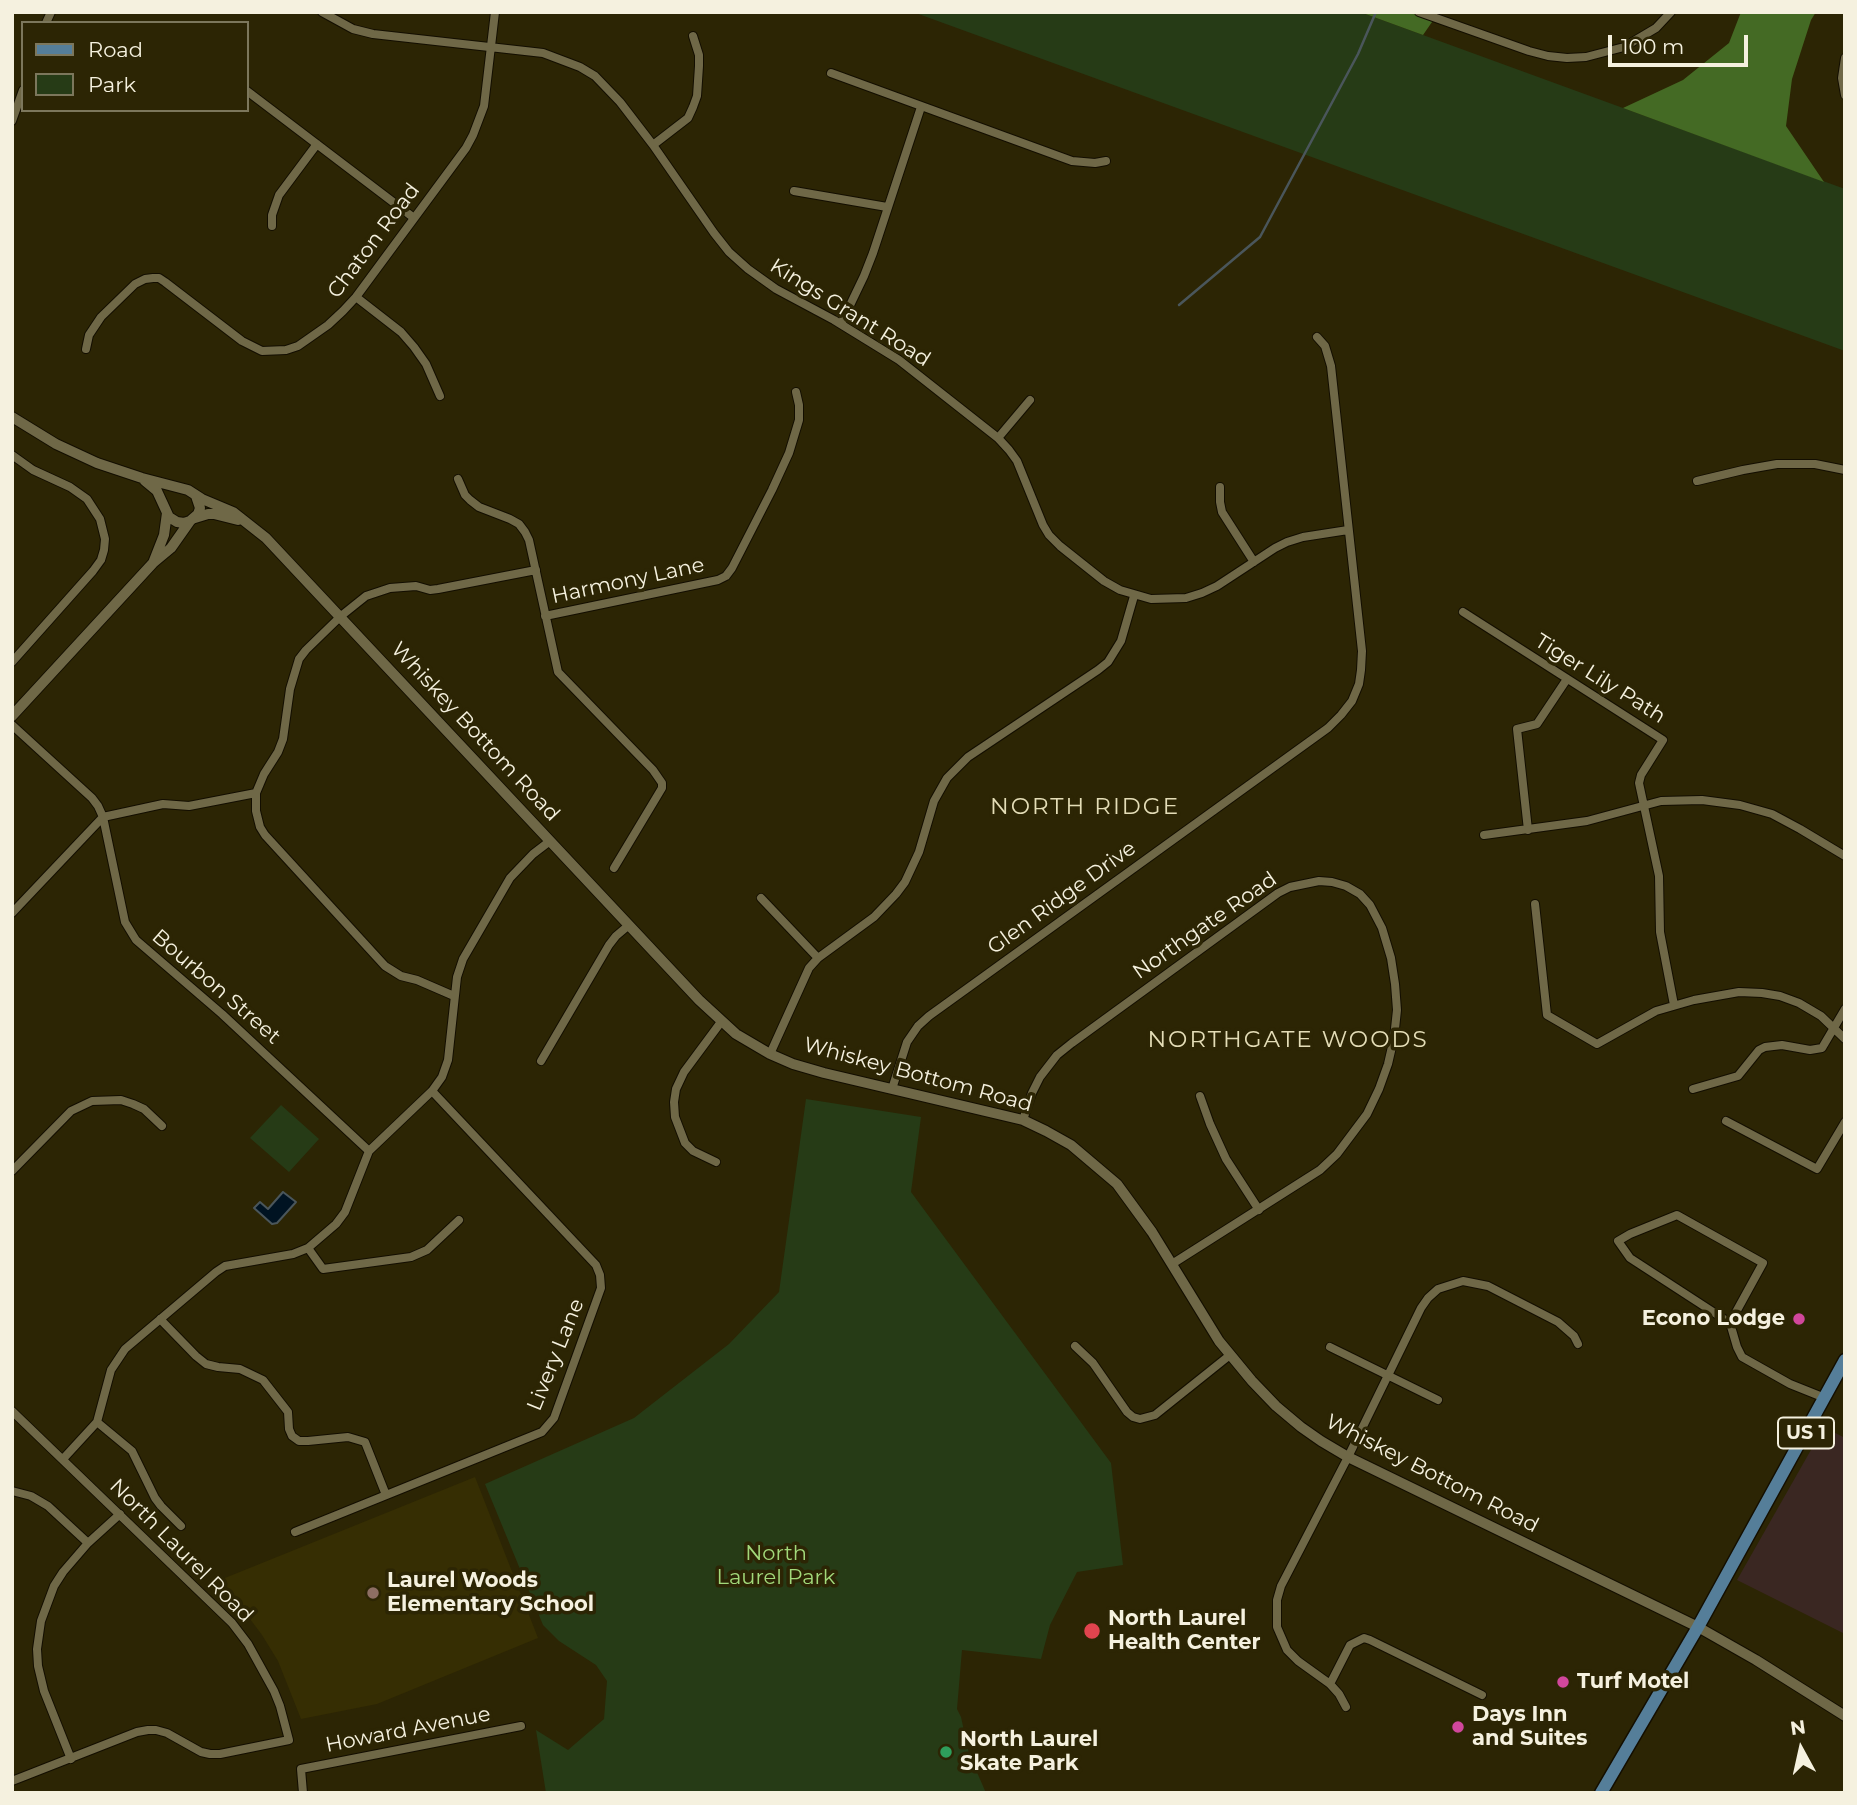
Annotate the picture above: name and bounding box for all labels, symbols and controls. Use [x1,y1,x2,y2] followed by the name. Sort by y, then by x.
[21,21,248,112] legend
[1612,21,1752,65] scale bar
[1621,34,1684,59] text: 100 m
[88,37,143,62] text: Road
[88,72,136,97] text: Park
[323,179,425,303] street label: Chaton Road
[765,254,935,372] street label: Kings Grant Road
[549,553,707,609] street label: Harmony Lane
[1530,629,1670,729] street label: Tiger Lily Path
[385,637,565,827] street label: Whiskey Bottom Road
[991,793,1179,821] district label: NORTH RIDGE
[983,836,1141,960] street label: Glen Ridge Drive
[1128,867,1282,985] street label: Northgate Road
[147,924,285,1050] street label: Bourbon Street
[1149,1026,1427,1054] district label: NORTHGATE WOODS
[801,1032,1035,1118] street label: Whiskey Bottom Road
[522,1295,590,1415] street label: Livery Lane
[1642,1306,1785,1332] place label: Econo Lodge
[1791,1311,1807,1327] marker: Econo Lodge
[1321,1409,1543,1539] street label: Whiskey Bottom Road
[1778,1418,1834,1448] road number: US 1
[104,1474,258,1628] street label: North Laurel Road
[717,1541,835,1591] park label: North Laurel Park
[387,1568,594,1618] place label: Laurel Woods Elementary School
[365,1585,381,1601] marker: Laurel Woods Elementary School
[1108,1606,1260,1656] place label: North Laurel Health Center
[1082,1621,1102,1641] marker: North Laurel Health Center
[1577,1669,1689,1695] place label: Turf Motel
[1555,1674,1571,1690] marker: Turf Motel
[323,1702,493,1758] street label: Howard Avenue
[1472,1702,1587,1752] place label: Days Inn and Suites
[1766,1714,1836,1784] north arrow
[1789,1715,1807,1740] text: N
[1450,1719,1466,1735] marker: Days Inn and Suites
[960,1727,1098,1777] place label: North Laurel Skate Park
[938,1744,954,1760] marker: North Laurel Skate Park

